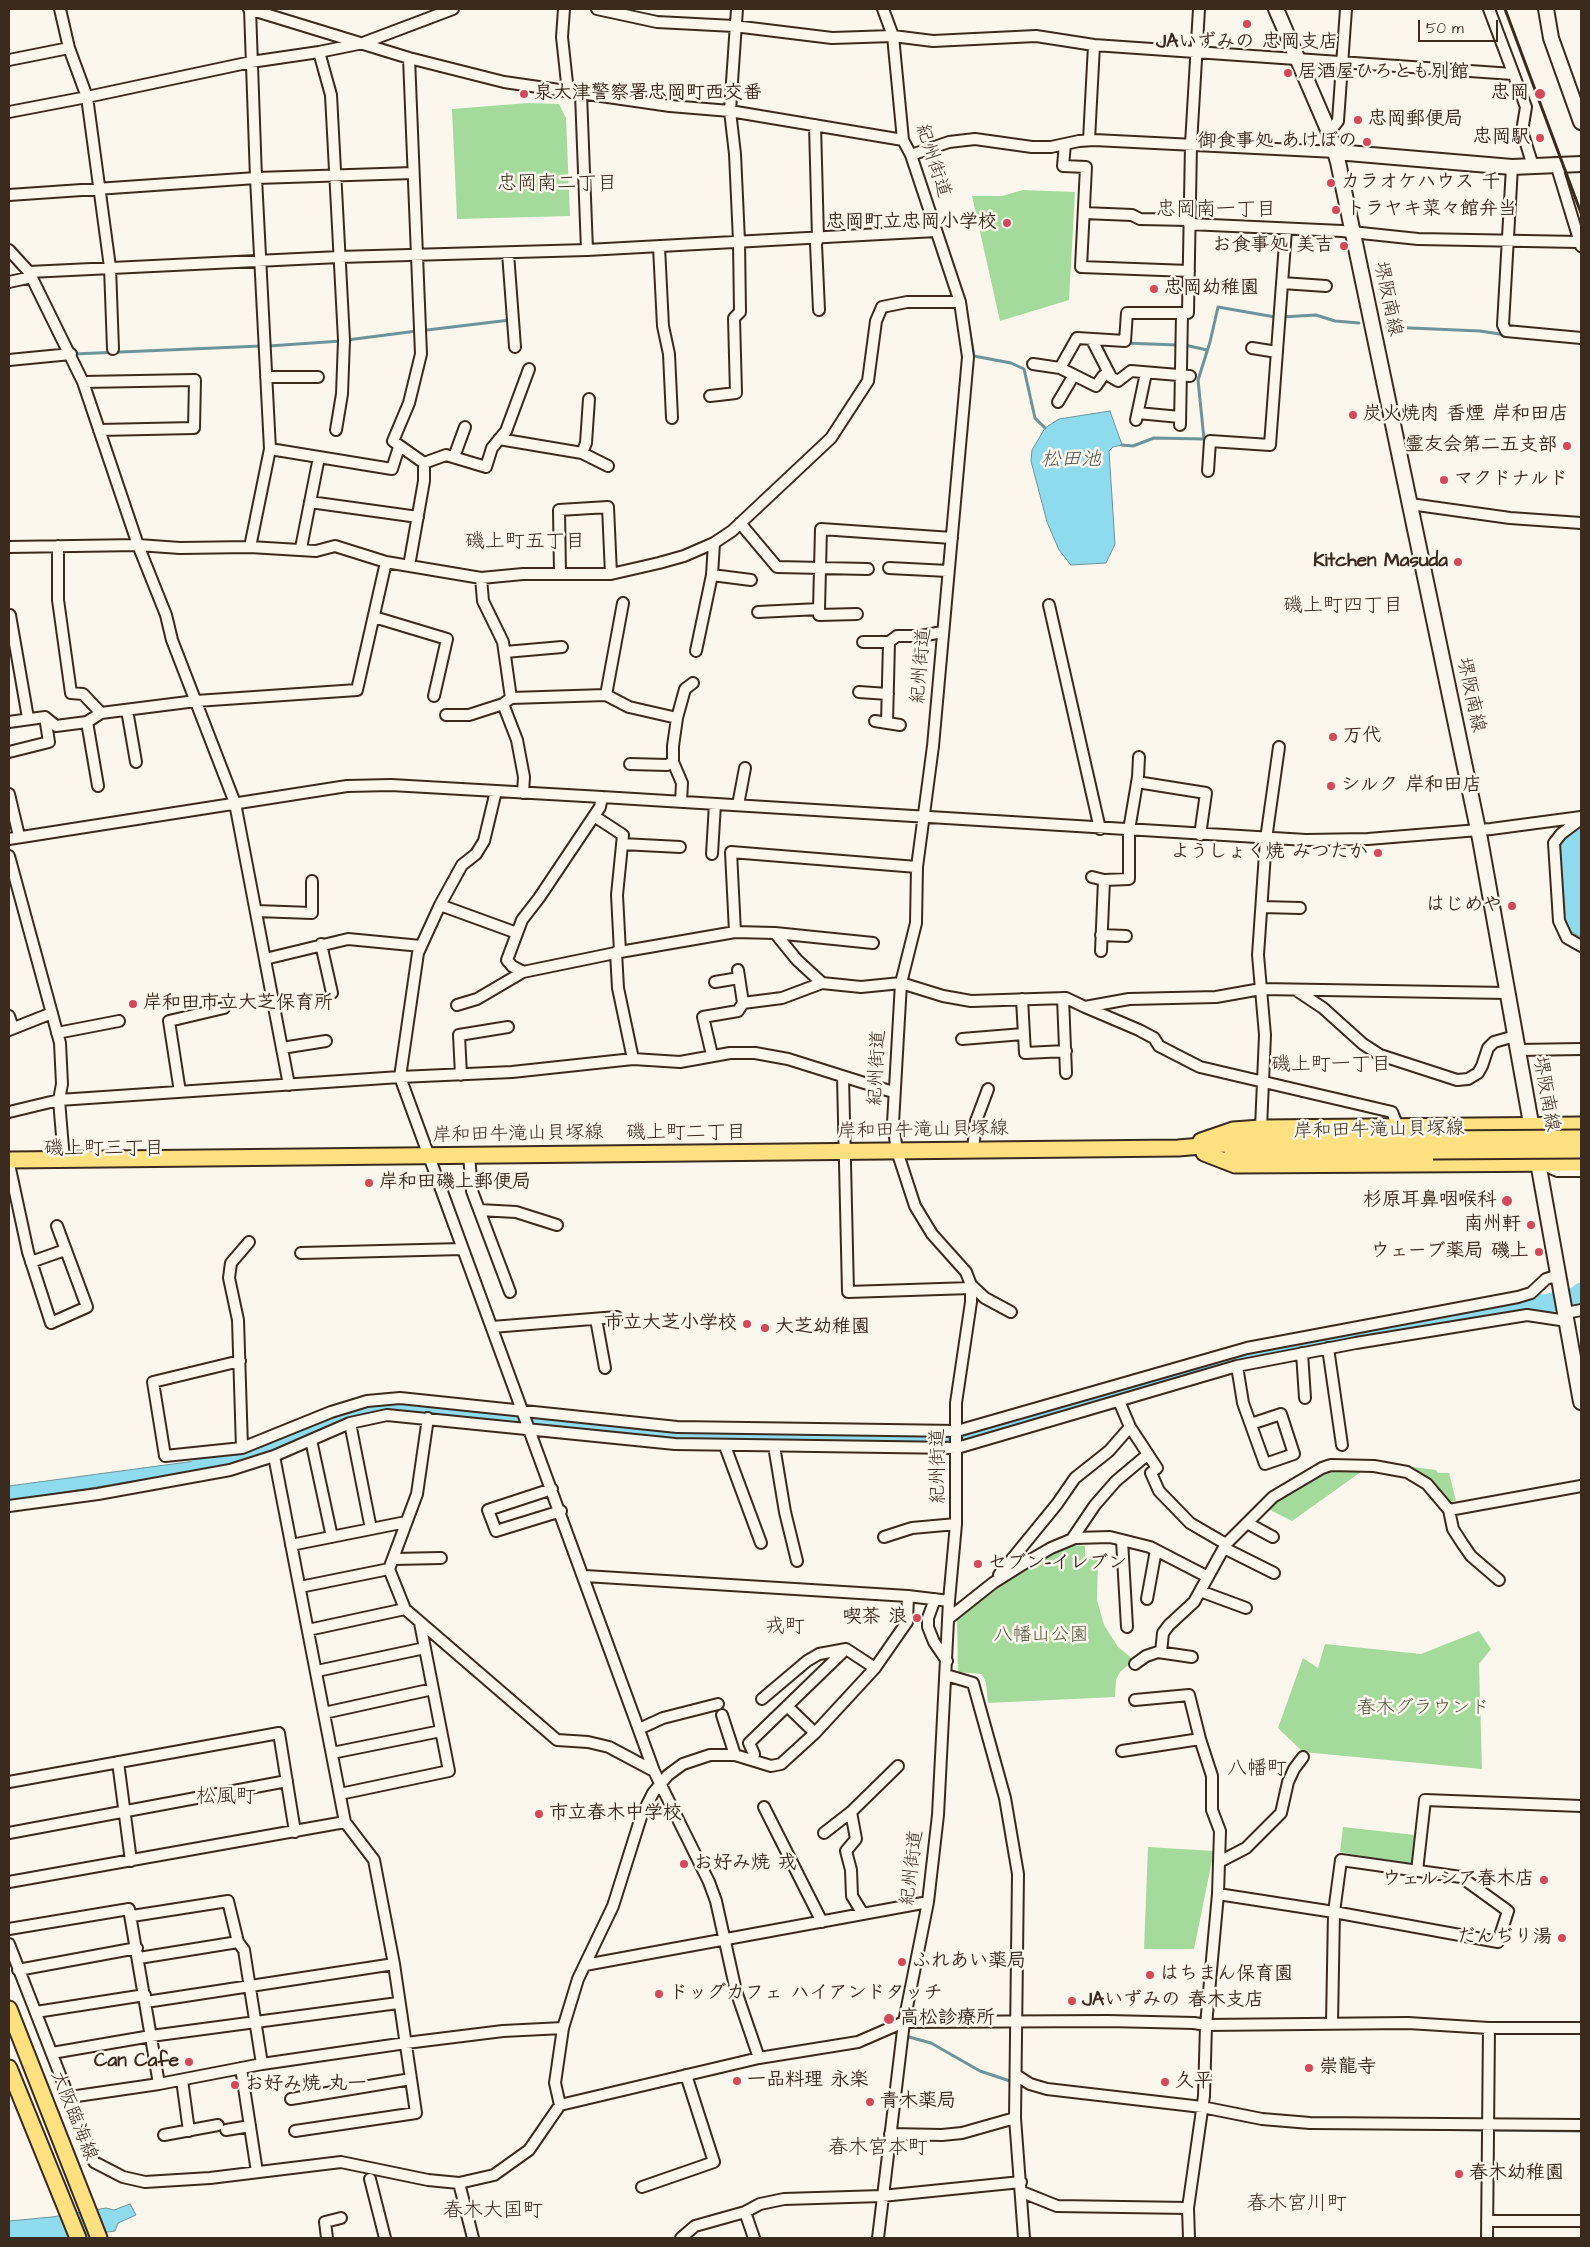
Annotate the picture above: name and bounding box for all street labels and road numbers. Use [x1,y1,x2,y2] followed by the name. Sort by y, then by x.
[909,121,955,201] street label: 紀州街道
[1368,259,1406,339] street label: 堺阪南線
[907,627,937,705] street label: 紀州街道
[1451,655,1489,735] street label: 堺阪南線
[865,1029,891,1107] street label: 紀州街道
[1527,1055,1563,1133] street label: 堺阪南線
[837,1118,1009,1144] street label: 岸和田牛滝山貝塚線
[1293,1118,1465,1144] street label: 岸和田牛滝山貝塚線
[432,1122,604,1148] street label: 岸和田牛滝山貝塚線
[928,1428,950,1504] street label: 紀州街道
[897,1829,929,1907] street label: 紀州街道
[45,2068,101,2164] street label: 大阪臨海線

